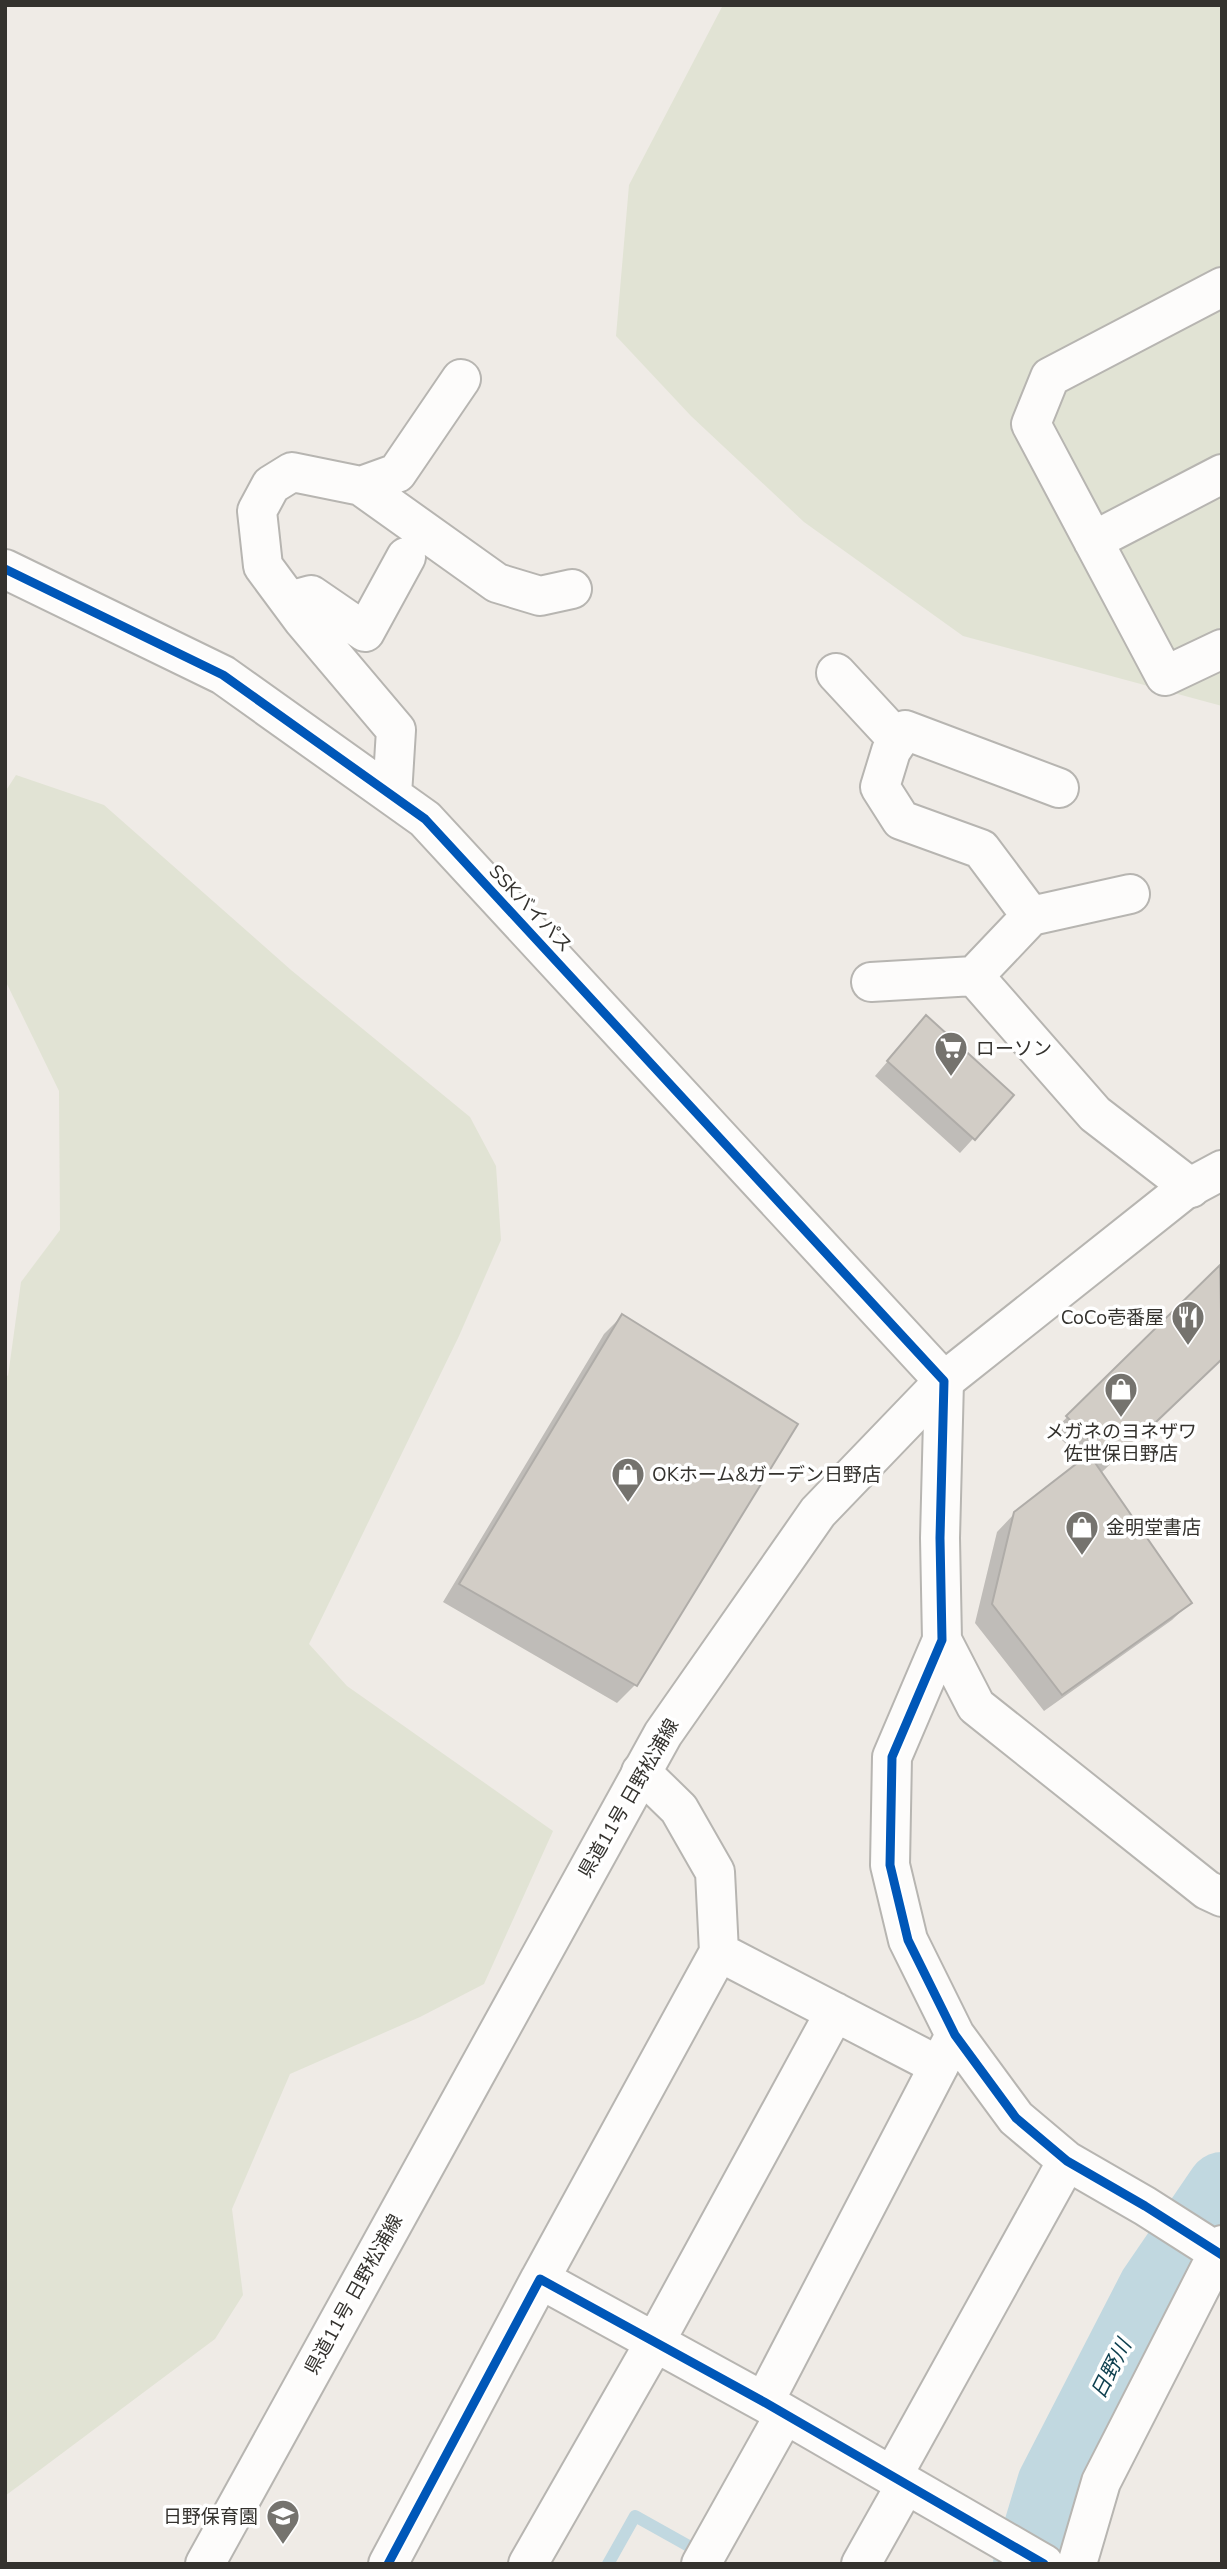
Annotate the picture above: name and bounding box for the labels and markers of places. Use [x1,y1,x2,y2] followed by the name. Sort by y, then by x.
[932,1029,970,1078] supermarket icon: ローソン
[976,1036,1052,1060] place label: ローソン
[1169,1298,1207,1347] restaurant icon: CoCo壱番屋
[1061,1305,1164,1329] place label: CoCo壱番屋
[1102,1370,1140,1419] shop icon: メガネのヨネザワ 佐世保日野店
[1045,1419,1197,1465] place label: メガネのヨネザワ 佐世保日野店
[609,1455,647,1504] shop icon: OKホーム&ガーデン日野店
[652,1462,881,1486] place label: OKホーム&ガーデン日野店
[1063,1508,1101,1557] shop icon: 金明堂書店
[1106,1515,1201,1539] place label: 金明堂書店
[264,2497,302,2546] school or university icon: 日野保育園
[163,2504,258,2528] place label: 日野保育園

